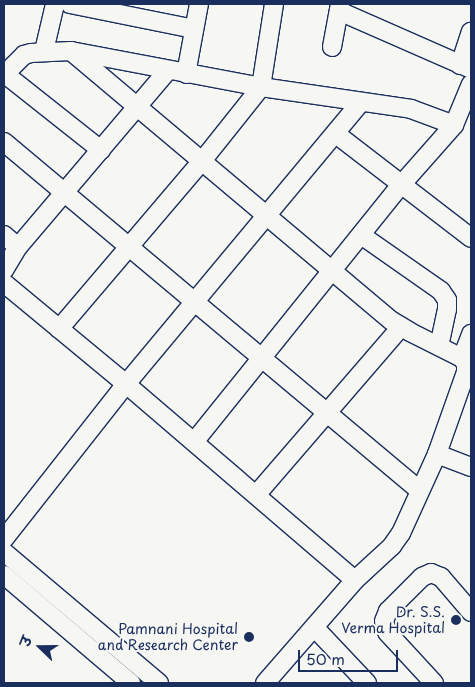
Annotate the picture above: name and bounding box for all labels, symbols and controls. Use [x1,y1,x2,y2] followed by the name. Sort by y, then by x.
[341,604,445,636] place label: Dr. S.S. Verma Hospital
[449,613,463,627] marker: Dr. S.S. Verma Hospital
[96,621,238,654] place label: Pamnani Hospital and Research Center
[15,622,65,672] north arrow
[242,630,256,644] marker: Pamnani Hospital and Research Center
[14,633,37,649] text: उ
[300,640,400,672] scale bar
[306,647,345,670] text: 50 m

